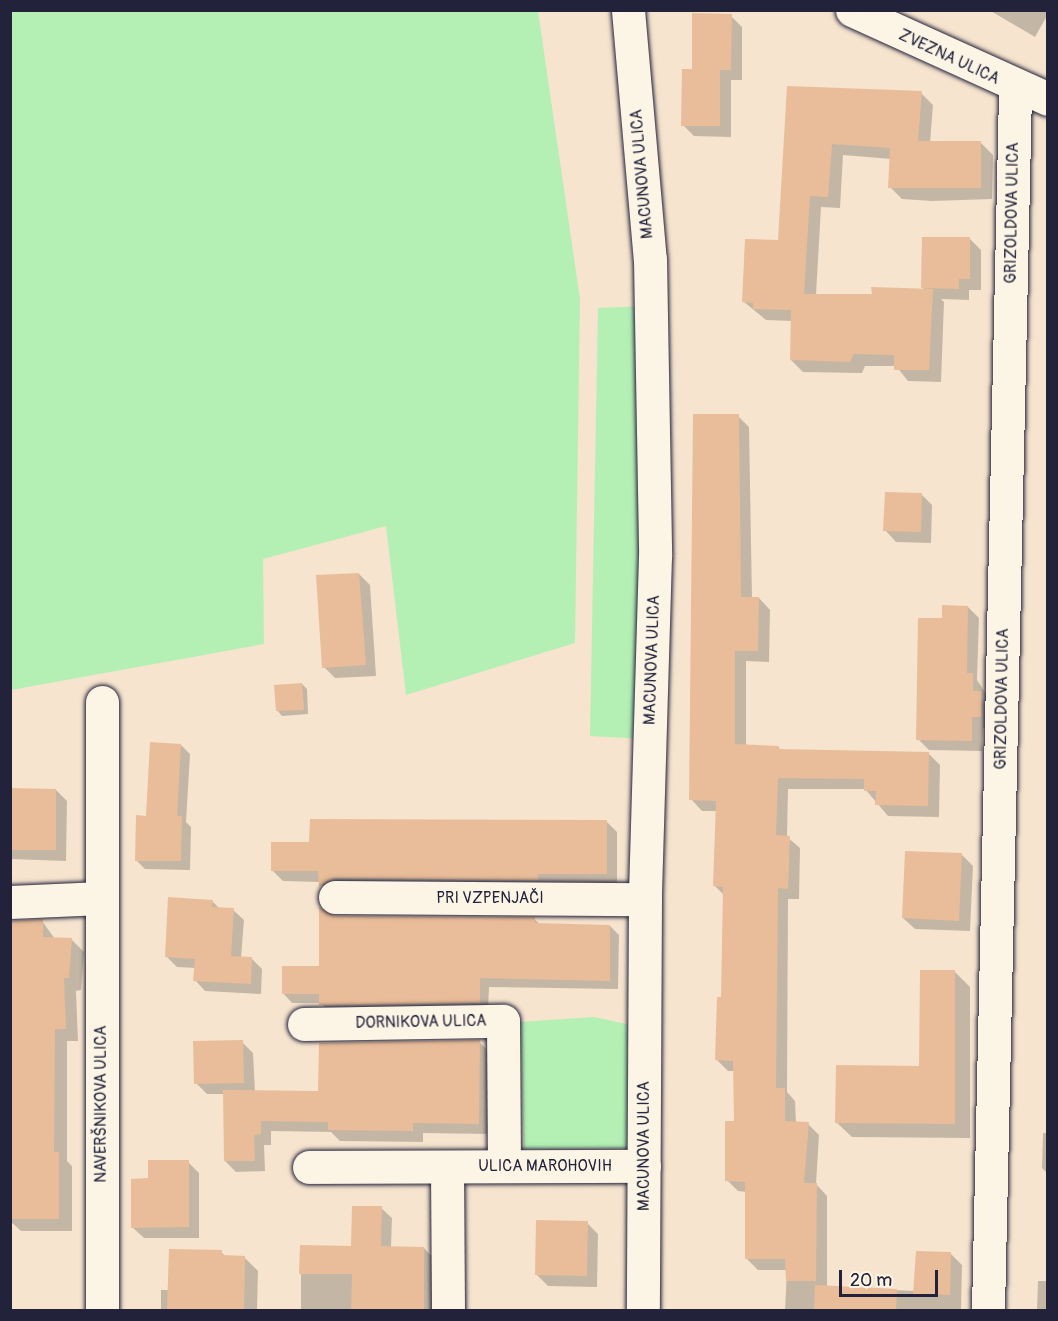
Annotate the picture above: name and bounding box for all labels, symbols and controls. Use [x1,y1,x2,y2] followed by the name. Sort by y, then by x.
[896,25,1002,89] street label: ZVEZNA ULICA
[627,108,657,240] street label: MACUNOVA ULICA
[1001,142,1023,284] street label: GRIZOLDOVA ULICA
[640,595,664,725] street label: MACUNOVA ULICA
[991,628,1013,770] street label: GRIZOLDOVA ULICA
[436,888,544,908] street label: PRI VZPENJAČI
[355,1011,487,1033] street label: DORNIKOVA ULICA
[91,1025,111,1183] street label: NAVERŠNIKOVA ULICA
[634,1081,654,1211] street label: MACUNOVA ULICA
[478,1156,612,1176] street label: ULICA MAROHOVIH
[842,1258,941,1296] scale bar
[850,1269,892,1292] text: 20 m

